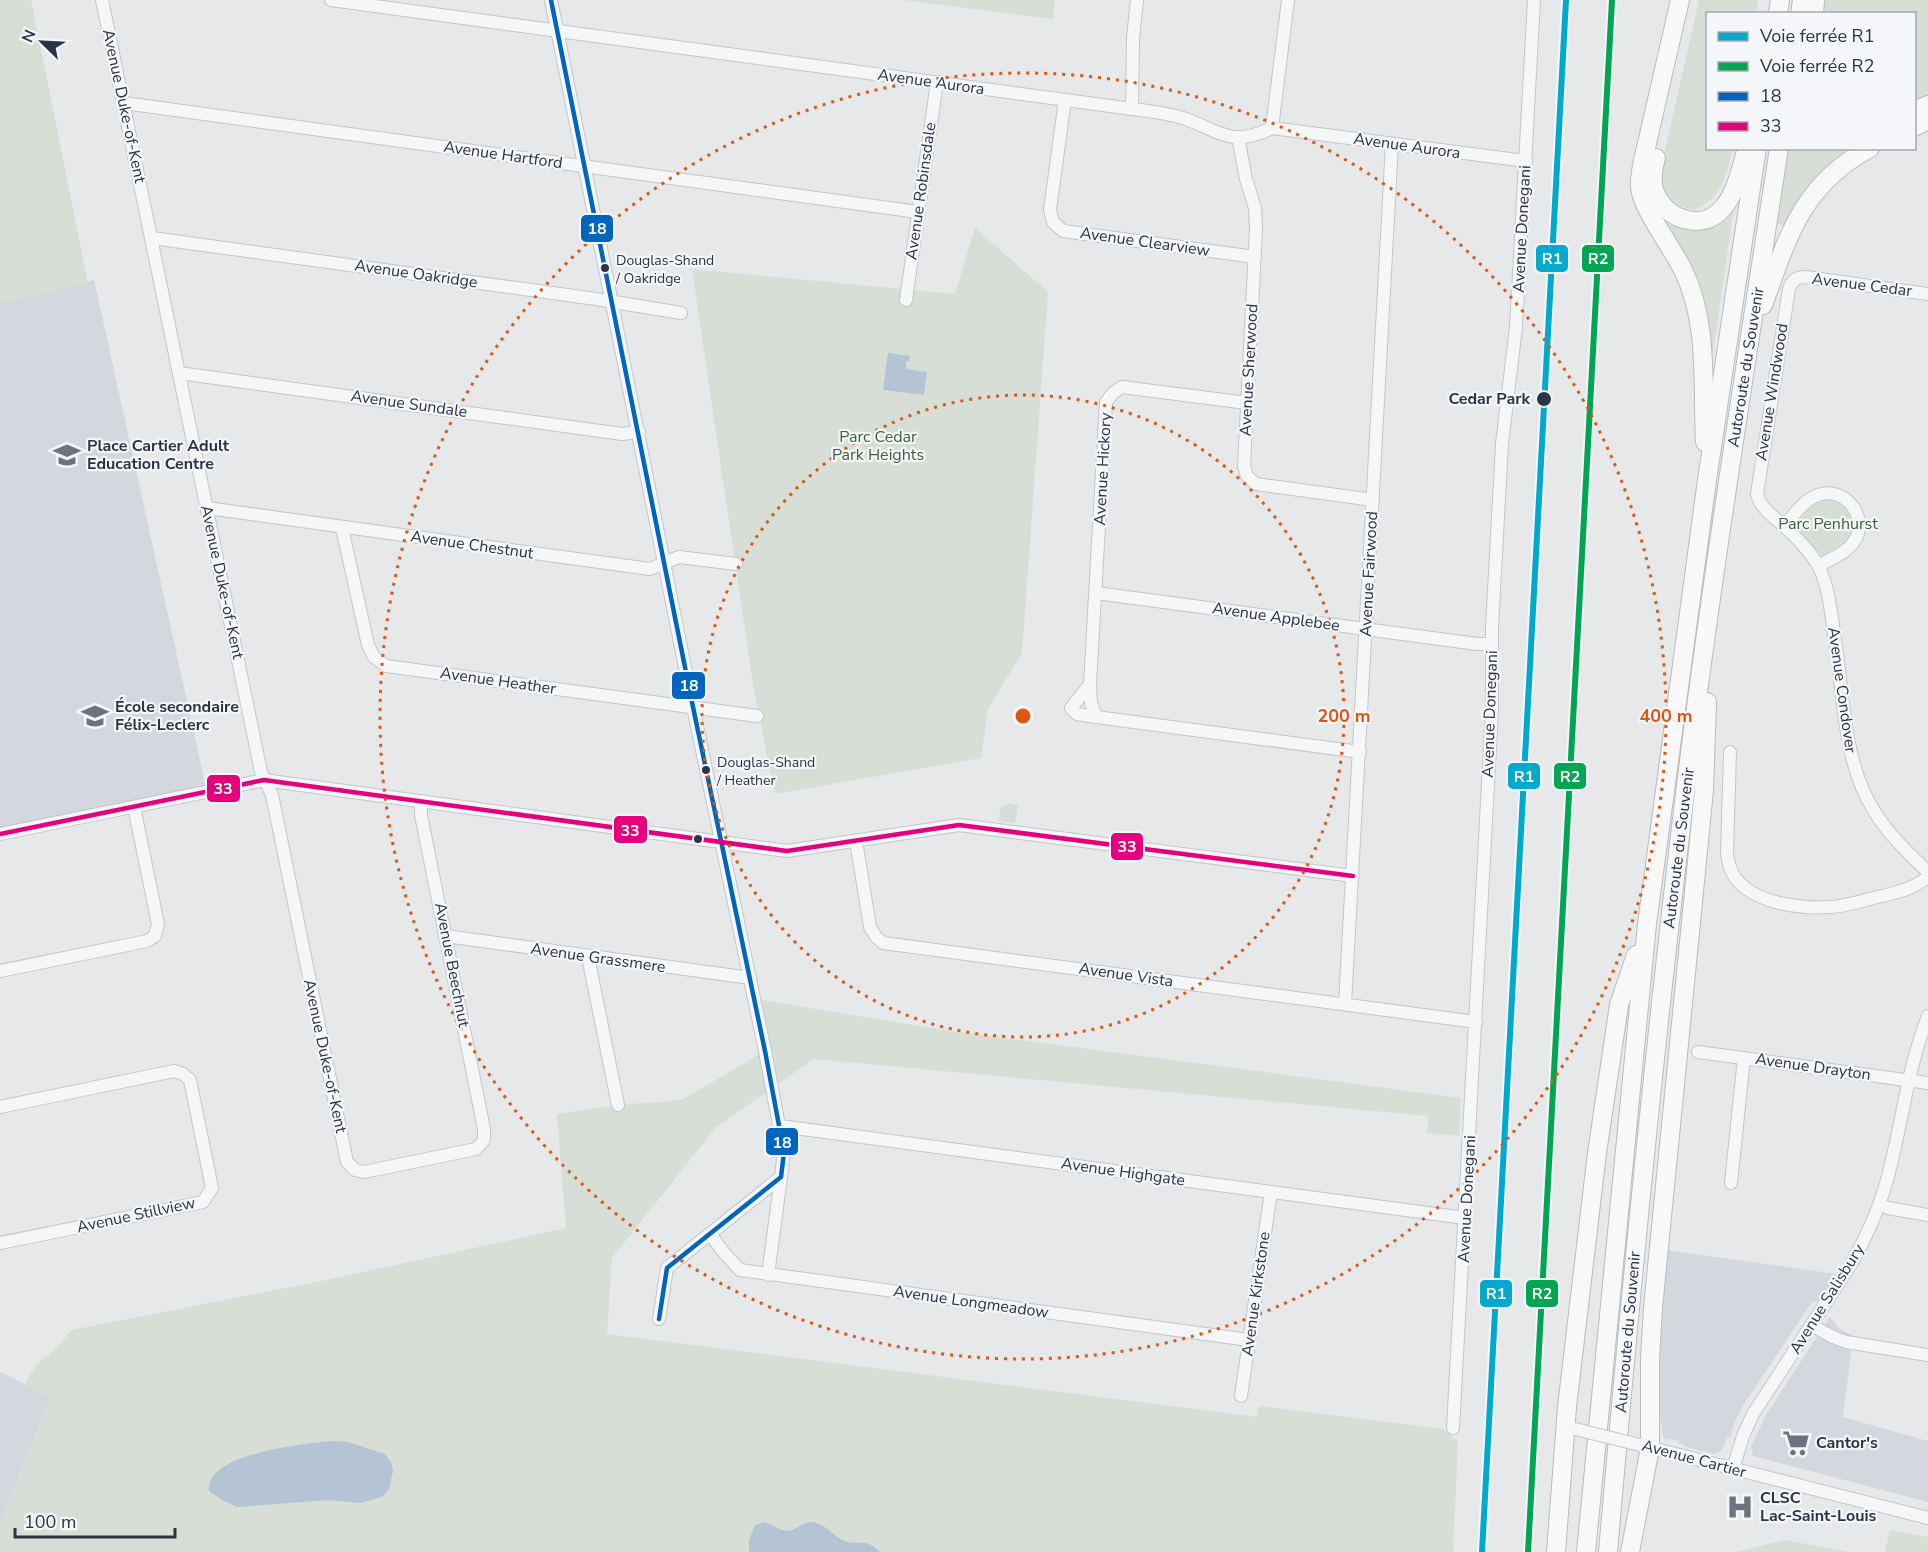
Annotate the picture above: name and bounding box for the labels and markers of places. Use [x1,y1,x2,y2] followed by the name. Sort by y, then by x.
[615,251,714,288] place label: Douglas-Shand / Oakridge
[599,262,611,274] marker: Douglas-Shand / Oakridge
[1448,388,1530,410] place label: Cedar Park
[1535,390,1553,408] marker: Cedar Park
[87,435,230,475] place label: Place Cartier Adult Education Centre
[52,440,82,470] school or university icon: Place Cartier Adult Education Centre
[115,696,239,736] place label: École secondaire Félix-Leclerc
[80,701,110,731] school or university icon: École secondaire Félix-Leclerc
[1013,706,1033,726] centre of rings
[716,753,815,790] place label: Douglas-Shand / Heather
[700,764,712,776] marker: Douglas-Shand / Heather
[692,833,704,845] unlabelled marker
[1781,1428,1811,1458] supermarket icon: Cantor's
[1816,1432,1878,1454] place label: Cantor's
[1760,1487,1877,1527] place label: CLSC Lac-Saint-Louis
[1725,1492,1755,1522] hospital icon: CLSC Lac-Saint-Louis

